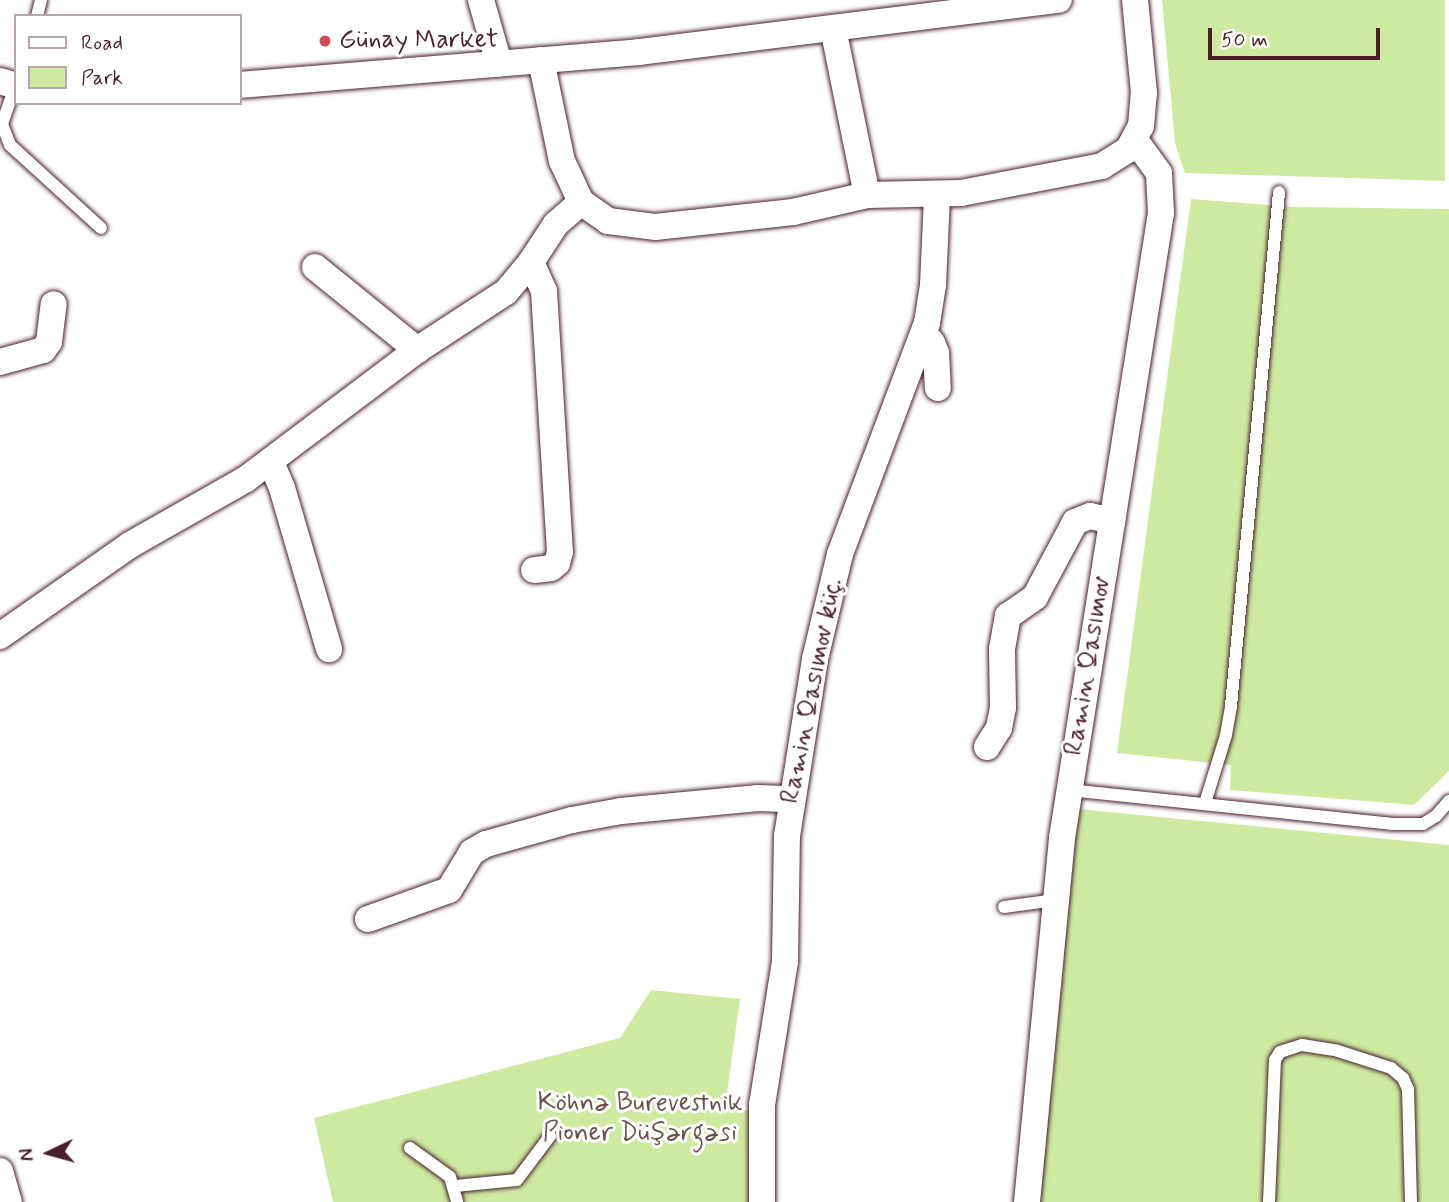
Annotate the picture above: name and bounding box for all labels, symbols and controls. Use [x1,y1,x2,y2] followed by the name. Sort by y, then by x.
[14,14,242,105] legend
[1211,14,1382,58] scale bar
[339,25,502,57] place label: Günay Market
[1221,26,1268,54] text: 50 m
[81,29,123,57] text: Road
[317,33,333,49] marker: Günay Market
[81,64,123,92] text: Park
[1060,575,1118,757] street label: Ramin Qasımov
[776,577,850,805] street label: Ramin Qasımov küç.
[537,1088,743,1150] park label: Köhnə Burevestnik Pioner Düşərgəsi
[14,1118,84,1188] north arrow
[15,1147,41,1162] text: N

